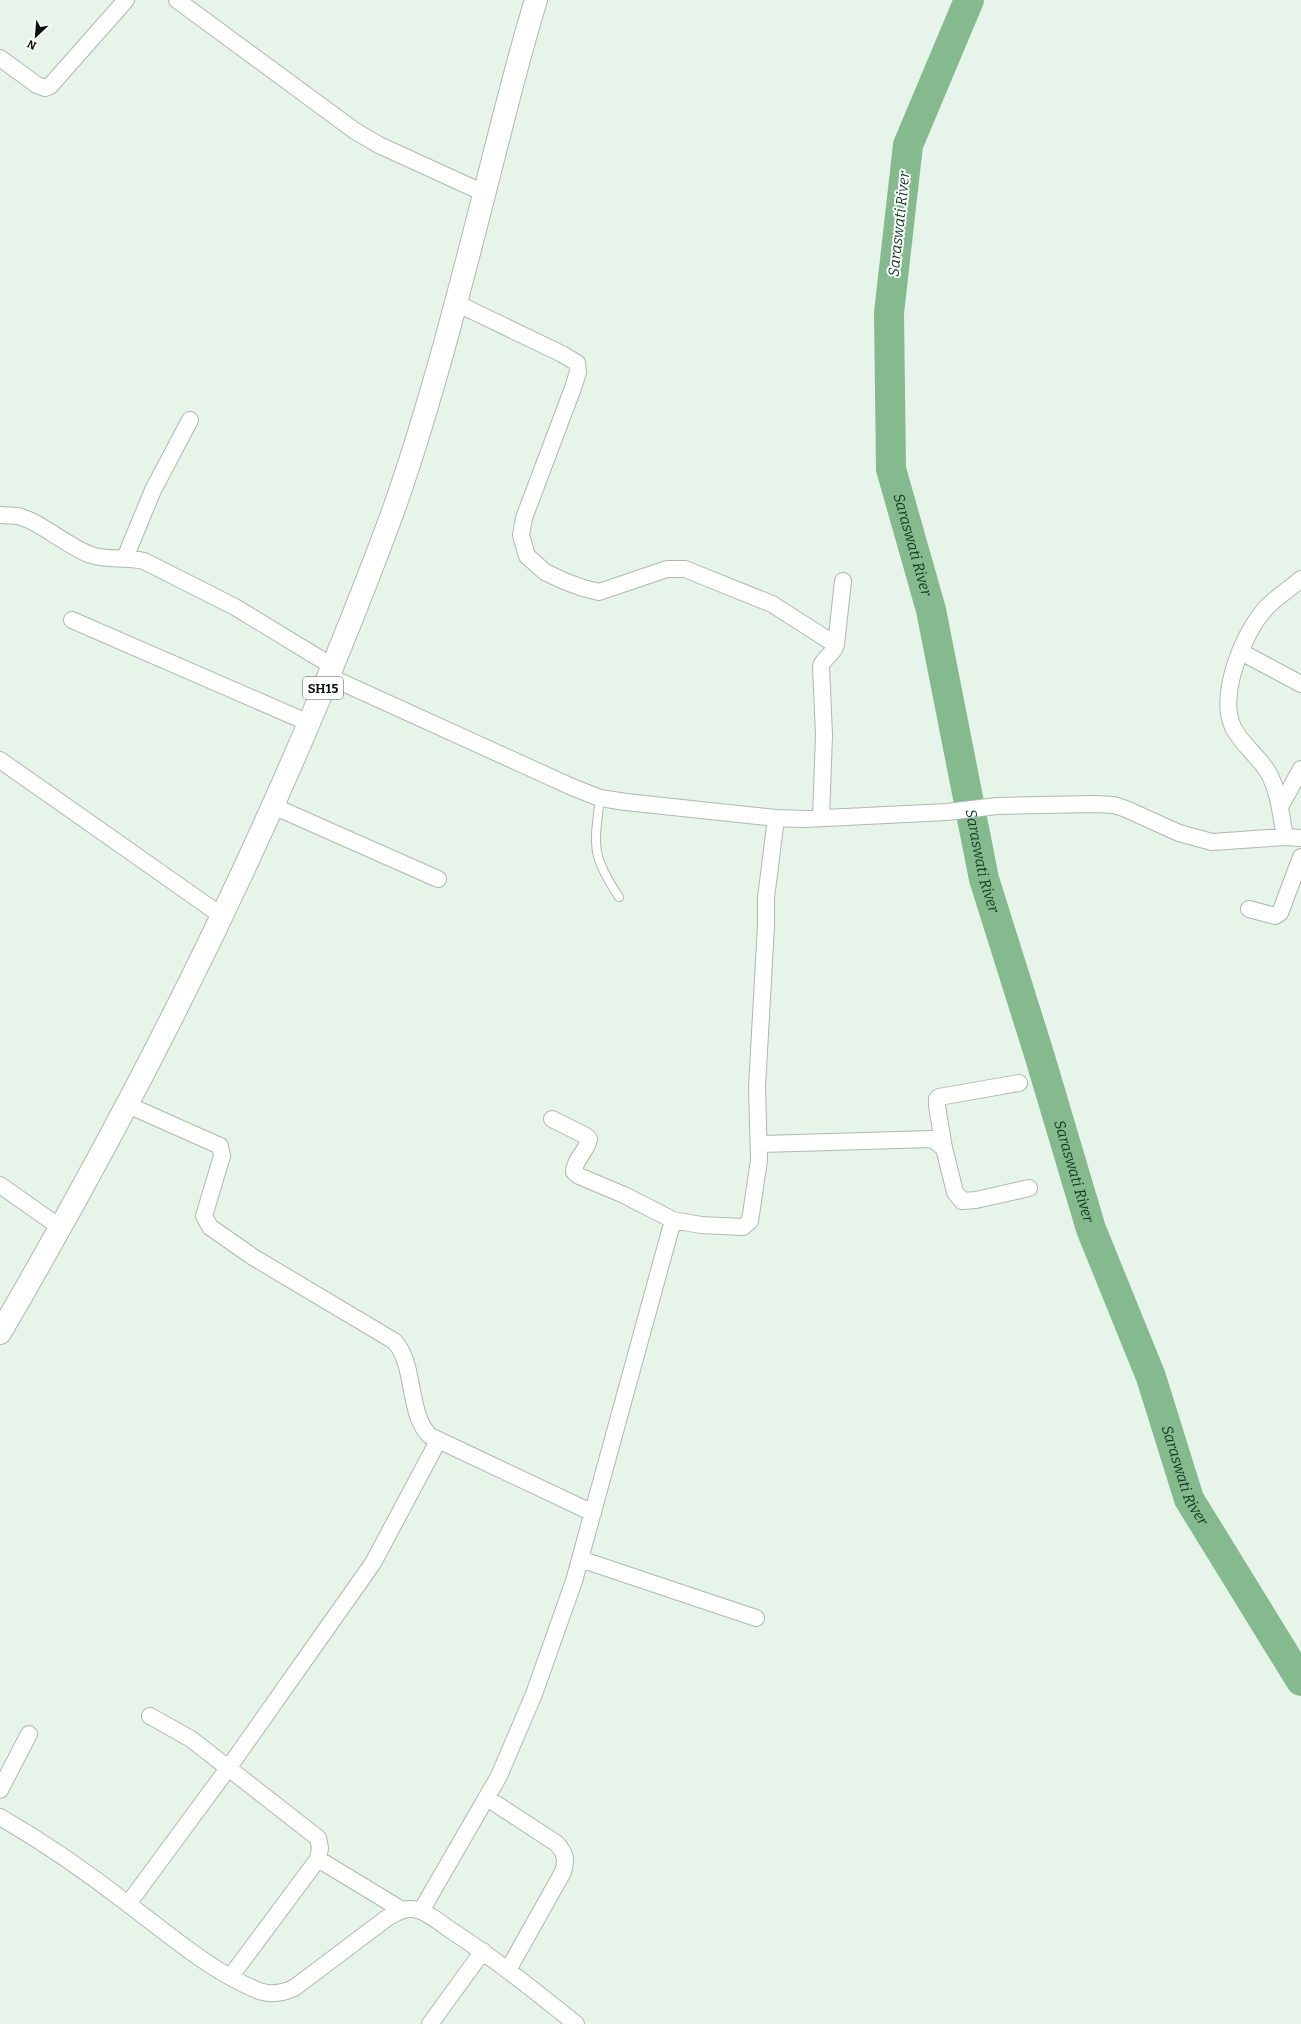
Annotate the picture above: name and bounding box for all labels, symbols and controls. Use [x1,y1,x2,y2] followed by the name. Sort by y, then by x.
[16,16,56,56] north arrow
[25,37,39,52] text: N
[885,170,914,277] water label: Saraswati River
[889,491,936,599] water label: Saraswati River
[303,677,343,699] road number: SH15
[961,808,1003,916] water label: Saraswati River
[1050,1118,1098,1225] water label: Saraswati River
[1158,1423,1212,1529] water label: Saraswati River

